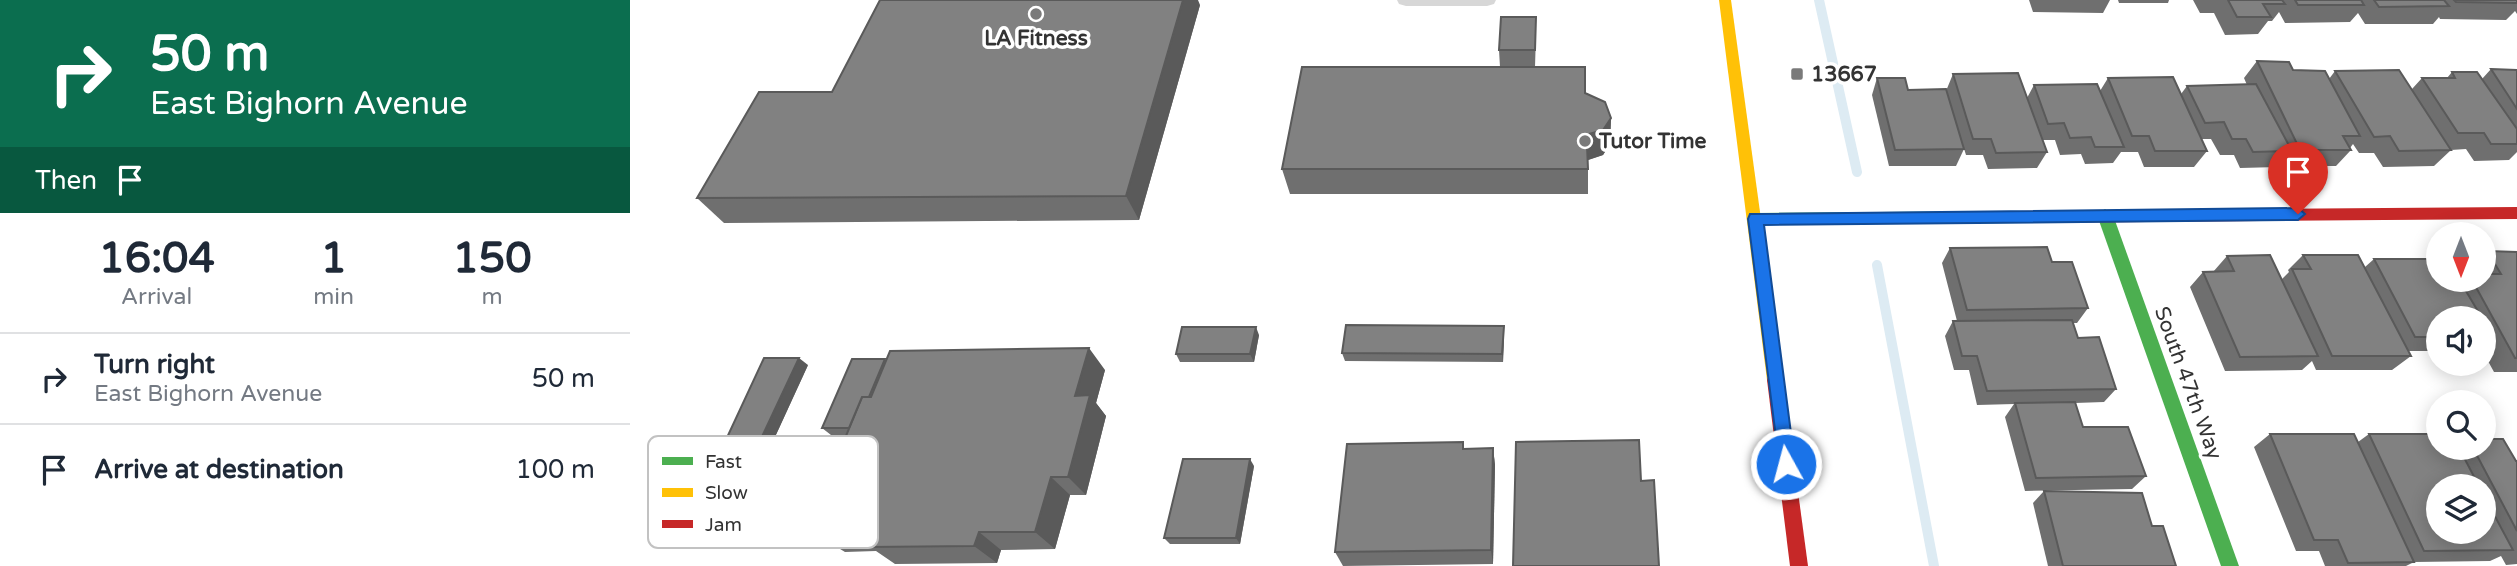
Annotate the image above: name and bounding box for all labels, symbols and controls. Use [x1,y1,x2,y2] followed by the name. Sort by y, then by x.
[1028,6,1044,22] marker: LA Fitness
[150,25,269,84] text: 50 m
[984,26,1088,51] place label: LA Fitness
[35,28,126,119] icon: right
[1811,62,1877,87] place label: 13667
[1789,66,1805,82] marker: 13667
[150,85,468,123] text: East Bighorn Avenue
[1598,129,1707,154] place label: Tutor Time
[1577,133,1593,149] marker: Tutor Time
[2268,142,2328,214] pin
[2279,153,2317,191] icon: arrive
[111,161,149,199] icon: arrive
[35,165,97,196] text: Then
[2426,222,2496,292] north arrow
[2426,222,2496,544] map controls
[98,233,215,284] text: 16:04
[320,233,347,284] text: 1
[452,233,532,284] text: 150
[121,283,192,311] text: Arrival
[313,283,354,311] text: min
[481,283,503,311] text: m
[2149,303,2227,463] street label: South 47th Way
[2426,306,2496,376] button: sound
[94,349,215,380] text: Turn right
[35,360,73,398] icon: right
[532,363,595,394] text: 50 m
[94,380,322,408] text: East Bighorn Avenue
[2426,390,2496,460] button: search
[1749,427,1823,501] position arrow
[648,436,878,548] legend
[35,451,73,489] icon: arrive
[705,451,742,473] text: Fast
[94,454,344,485] text: Arrive at destination
[515,454,595,485] text: 100 m
[2426,474,2496,544] button: layers
[705,482,748,504] text: Slow
[705,514,742,536] text: Jam

